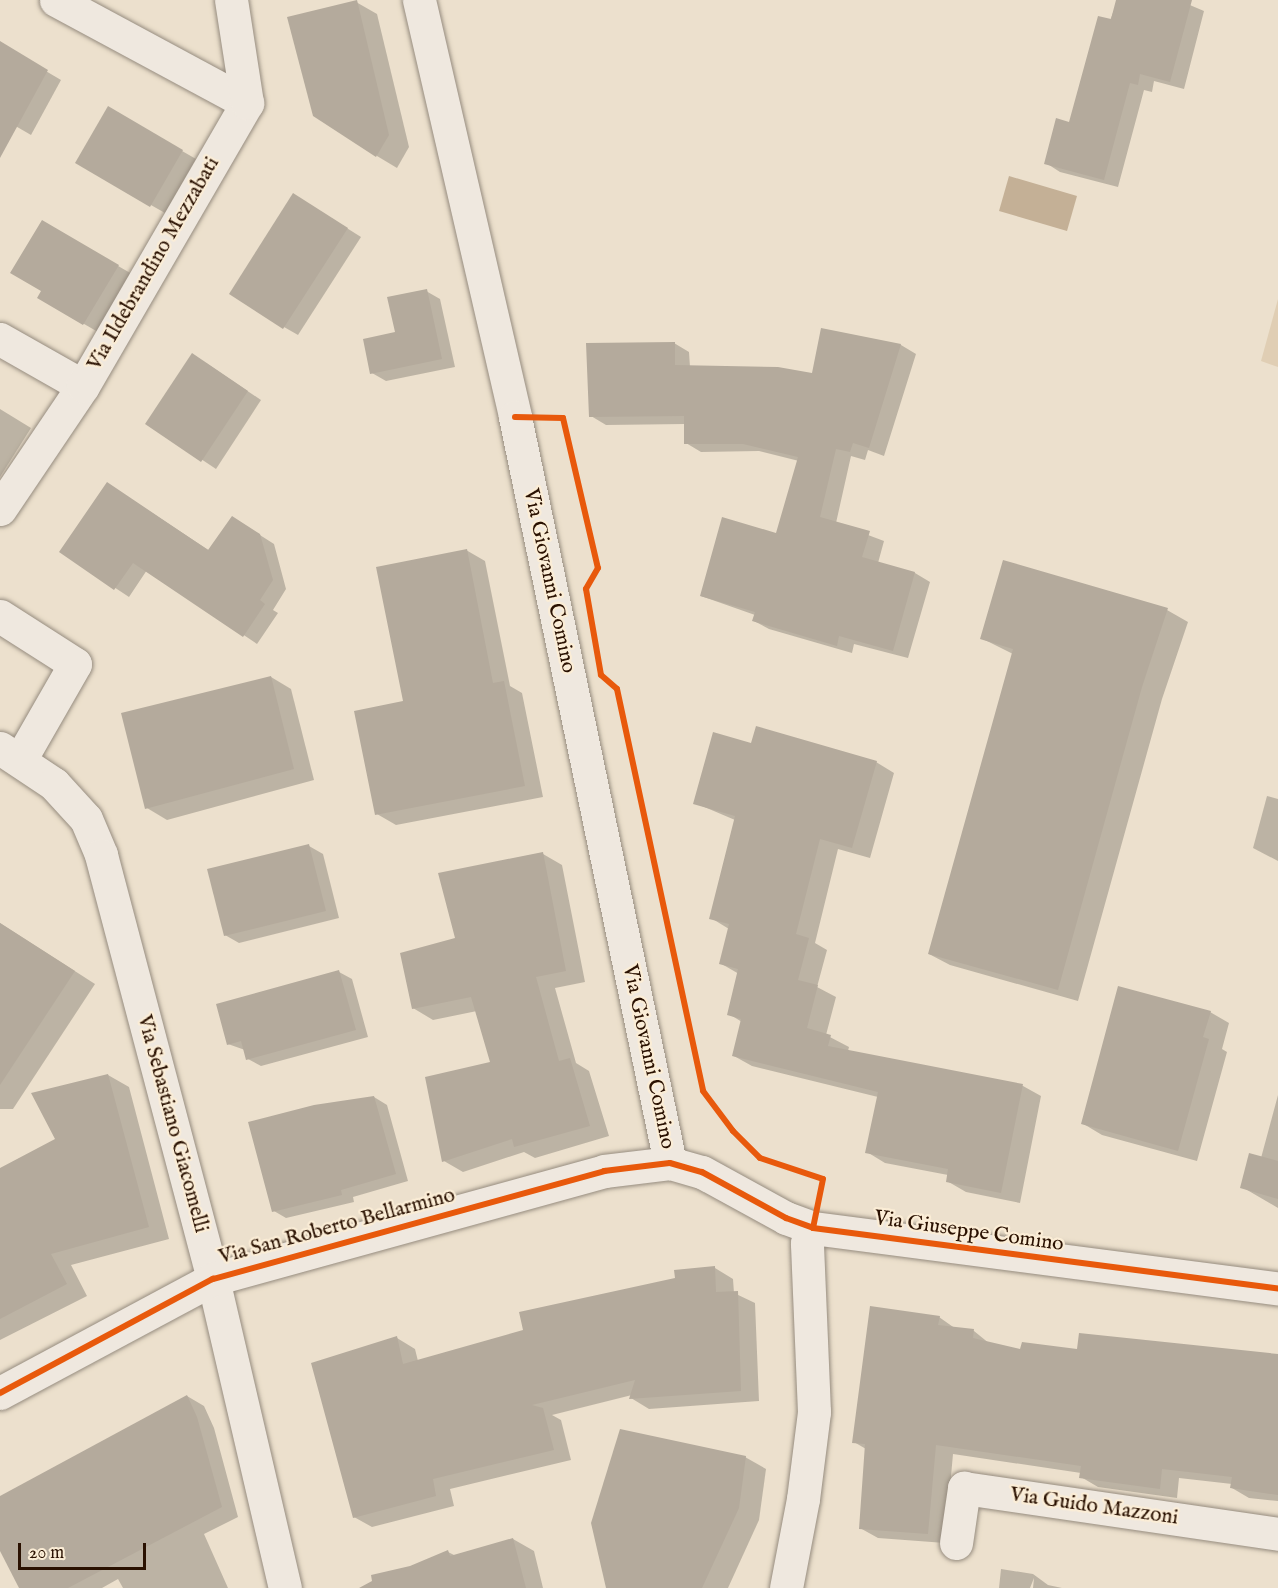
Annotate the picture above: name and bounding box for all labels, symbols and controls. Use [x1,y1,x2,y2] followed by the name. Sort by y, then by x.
[82,153,226,375] street label: Via Ildebrandino Mezzabati
[517,486,581,676] street label: Via Giovanni Comino
[616,962,680,1152] street label: Via Giovanni Comino
[131,1012,213,1236] street label: Via Sebastiano Giacomelli
[216,1183,458,1271] street label: Via San Roberto Bellarmino
[873,1206,1065,1258] street label: Via Giuseppe Comino
[1008,1483,1180,1531] street label: Via Guido Mazzoni
[21,1531,148,1569] scale bar
[29,1542,64,1565] text: 20 m

